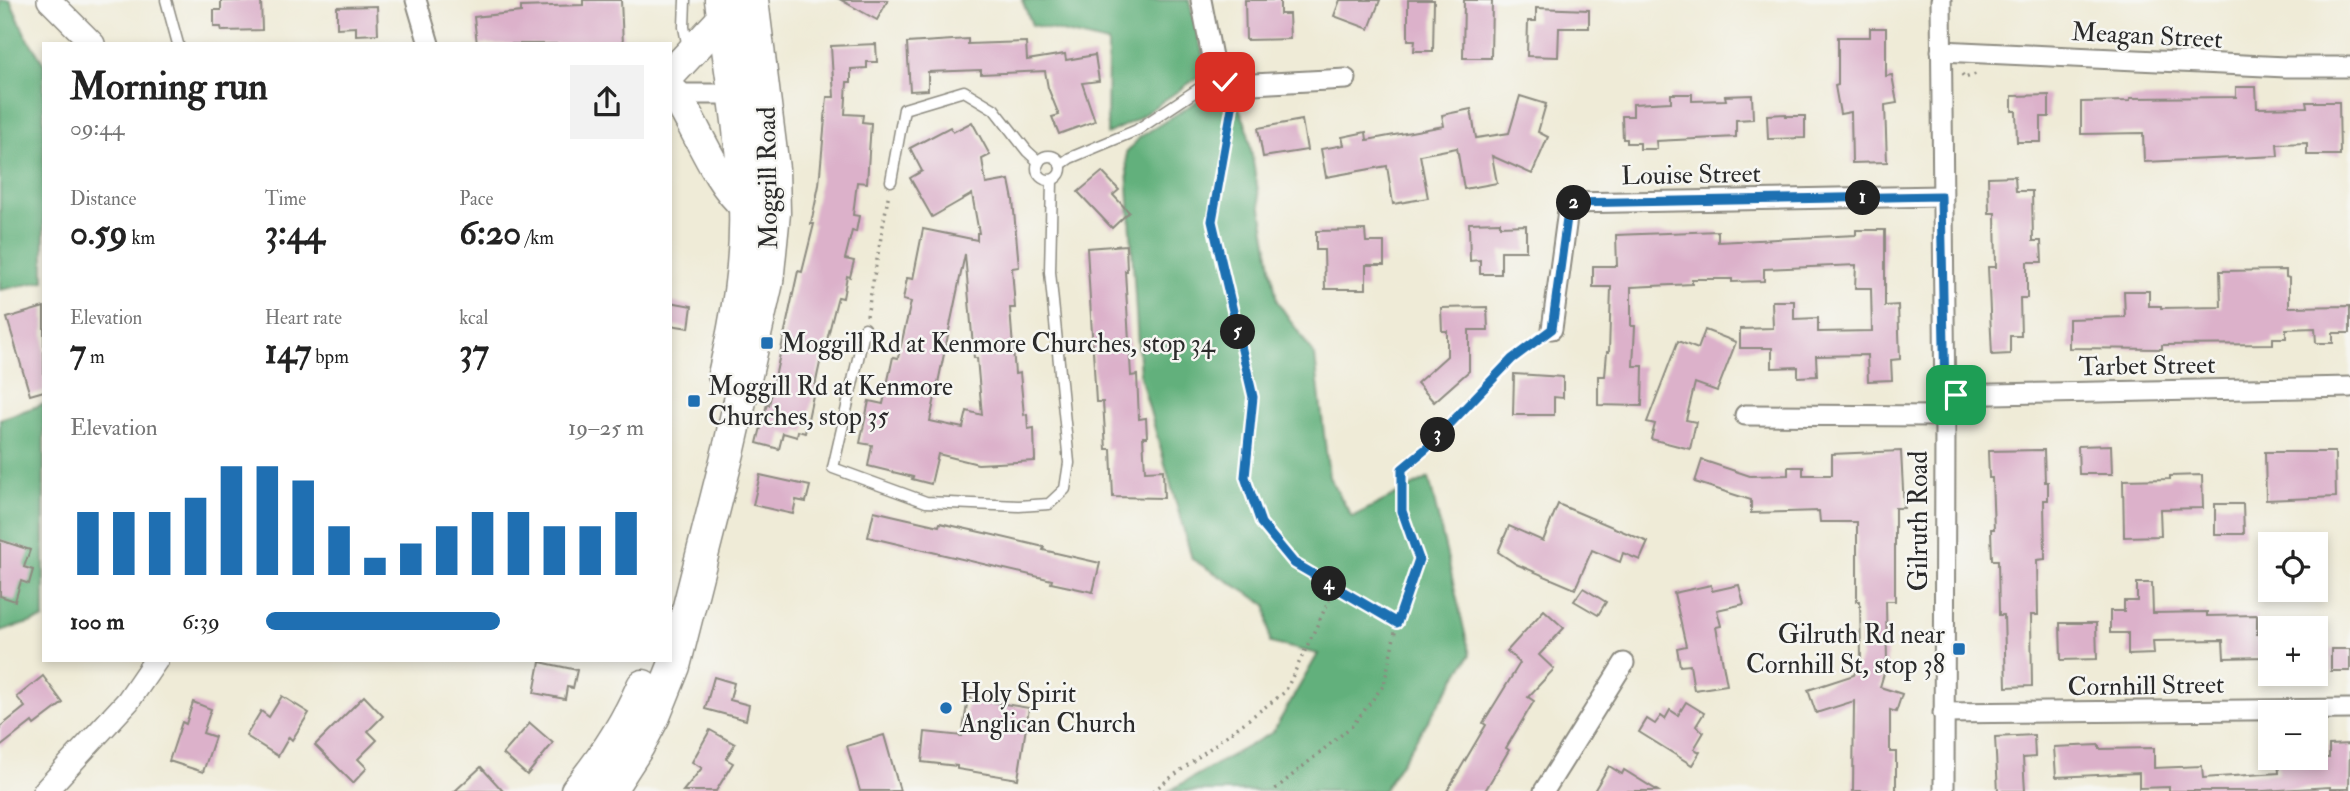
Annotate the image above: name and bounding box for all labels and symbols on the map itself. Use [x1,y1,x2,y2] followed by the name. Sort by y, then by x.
[2071,16,2223,56] street label: Meagan Street
[1195,52,1255,112] pin
[751,106,785,250] street label: Moggill Road
[1621,158,1761,192] street label: Louise Street
[1846,180,1881,216] pin: 1
[1556,186,1592,220] pin: 2
[1220,314,1256,350] pin: 5
[781,328,1216,361] place label: Moggill Rd at Kenmore Churches, stop 34
[759,335,775,351] marker: Moggill Rd at Kenmore Churches, stop 34
[2078,349,2216,383] street label: Tarbet Street
[1926,365,1986,425] pin
[708,371,953,434] place label: Moggill Rd at Kenmore Churches, stop 35
[686,393,702,409] marker: Moggill Rd at Kenmore Churches, stop 35
[1420,418,1456,452] pin: 3
[1903,451,1935,591] street label: Gilruth Road
[1312,566,1346,602] pin: 4
[1746,619,1945,682] place label: Gilruth Rd near Cornhill St, stop 38
[1951,641,1967,657] marker: Gilruth Rd near Cornhill St, stop 38
[2067,669,2225,703] street label: Cornhill Street
[959,678,1136,740] place label: Holy Spirit Anglican Church
[938,700,954,716] marker: Holy Spirit Anglican Church

